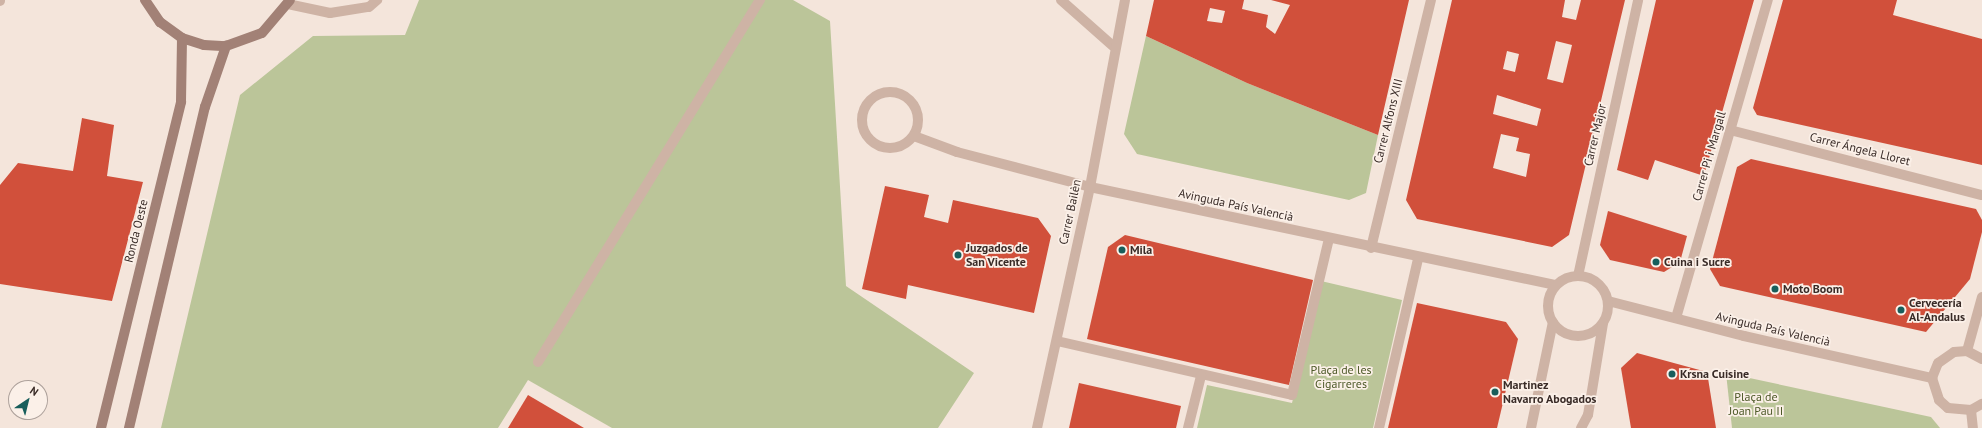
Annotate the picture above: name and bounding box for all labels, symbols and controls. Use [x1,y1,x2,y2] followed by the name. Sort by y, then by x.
[1370,77,1406,165] street label: Carrer Alfons XIII
[1581,103,1609,167] street label: Carrer Major
[1689,110,1729,202] street label: Carrer Pi i Margall
[1808,130,1912,168] street label: Carrer Ángela Lloret
[1056,178,1084,246] street label: Carrer Bailèn
[1177,186,1295,224] street label: Avinguda País Valencià
[121,198,151,264] street label: Ronda Oeste
[966,241,1028,269] place label: Juzgados de San Vicente
[1130,243,1152,257] place label: Mila
[1117,245,1127,255] marker: Mila
[953,250,963,260] marker: Juzgados de San Vicente
[1664,255,1730,269] place label: Cuina i Sucre
[1651,257,1661,267] marker: Cuina i Sucre
[1783,282,1842,296] place label: Moto Boom
[1770,284,1780,294] marker: Moto Boom
[1909,296,1965,324] place label: Cervecería Al-Andalus
[1896,305,1906,315] marker: Cervecería Al-Andalus
[1714,309,1832,349] street label: Avinguda País Valencià
[1310,363,1372,391] park label: Plaça de les Cigarreres
[1680,367,1749,381] place label: Krsna Cuisine
[1667,369,1677,379] marker: Krsna Cuisine
[1503,378,1597,406] place label: Martinez Navarro Abogados
[8,380,48,420] north arrow
[27,383,41,399] text: N
[1490,387,1500,397] marker: Martinez Navarro Abogados
[1729,390,1783,418] park label: Plaça de Joan Pau II

